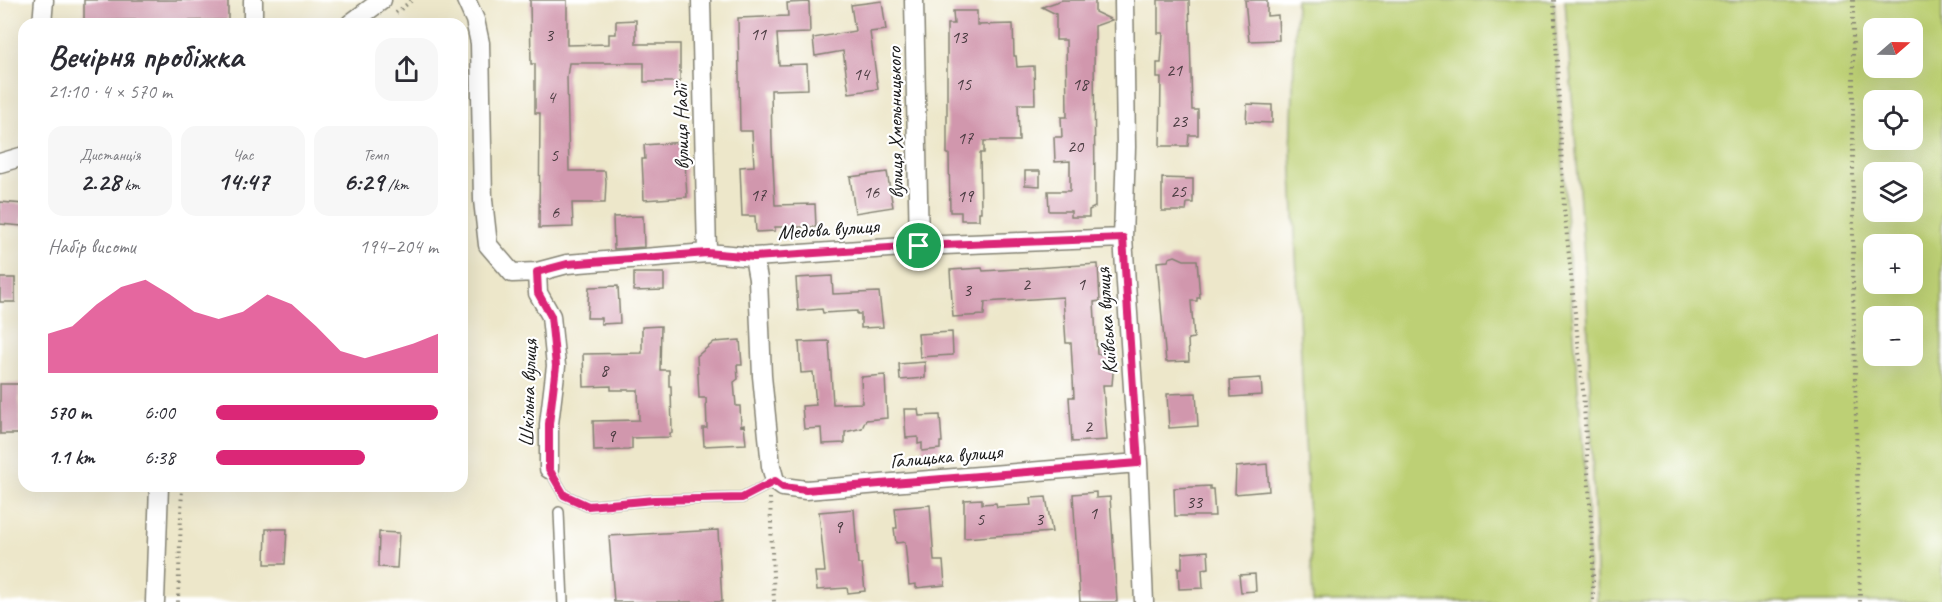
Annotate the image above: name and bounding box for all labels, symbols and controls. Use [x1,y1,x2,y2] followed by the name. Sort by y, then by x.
[1863,18,1923,78] north arrow
[1863,18,1923,366] map controls
[750,23,767,45] house number: 11
[545,24,555,46] house number: 3
[951,26,969,48] house number: 13
[48,35,243,77] text: Вечірня пробіжка
[375,38,438,101] button: share
[881,45,909,199] street label: вулиця Хмельницького
[1166,59,1183,81] house number: 21
[853,63,871,85] house number: 14
[955,73,972,95] house number: 15
[1072,73,1090,95] house number: 18
[48,79,172,104] text: 21:10 · 4 × 570 m
[667,80,695,170] street label: вулиця Надії
[547,86,557,108] house number: 4
[1863,90,1923,150] button: locate
[1171,110,1189,132] house number: 23
[957,127,974,149] house number: 17
[1067,135,1085,157] house number: 20
[550,144,559,166] house number: 5
[79,145,141,165] text: Дистанція
[232,145,254,165] text: Час
[363,145,389,165] text: Темп
[1863,162,1923,222] button: layers
[80,165,120,198] text: 2.28
[217,165,269,198] text: 14:47
[343,165,384,198] text: 6:29
[120,175,140,195] text: km
[384,175,409,195] text: /km
[1170,180,1187,202] house number: 25
[863,181,880,203] house number: 16
[750,184,767,206] house number: 17
[957,185,975,207] house number: 19
[551,201,560,223] house number: 6
[776,212,881,246] street label: Медова вулиця
[893,220,944,271] pin
[902,229,935,262] icon: arrive
[48,234,135,259] text: Набір висоти
[359,234,438,259] text: 194–204 m
[1863,234,1923,294] button: +
[1089,265,1123,375] street label: Київська вулиця
[1022,273,1032,295] house number: 2
[1077,273,1086,295] house number: 1
[963,279,973,301] house number: 3
[1863,306,1923,366] button: −
[513,337,543,447] street label: Шкільна вулиця
[600,359,610,381] house number: 8
[48,400,91,425] text: 570 m
[144,400,175,425] text: 6:00
[1084,415,1094,437] house number: 2
[607,425,617,447] house number: 9
[889,438,1005,474] street label: Галицька вулиця
[48,445,95,470] text: 1.1 km
[144,445,175,470] text: 6:38
[1186,491,1204,513] house number: 33
[1089,502,1098,524] house number: 1
[976,508,985,530] house number: 5
[1035,508,1045,530] house number: 3
[834,516,844,538] house number: 9

